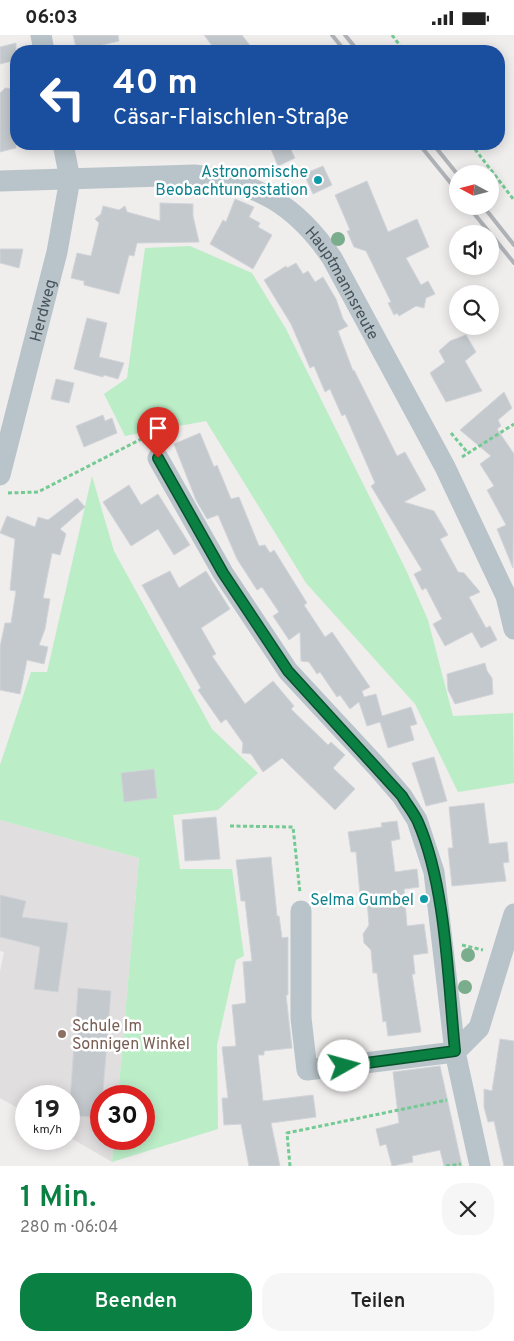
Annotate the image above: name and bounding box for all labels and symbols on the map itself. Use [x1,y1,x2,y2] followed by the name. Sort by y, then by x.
[155,163,308,201] place label: Astronomische Beobachtungsstation
[449,165,499,215] north arrow
[312,174,324,186] marker: Astronomische Beobachtungsstation
[300,223,382,344] street label: Hauptmannsreute
[26,277,62,344] street label: Herdweg
[137,407,179,458] pin
[310,891,414,911] place label: Selma Gumbel
[418,893,430,905] marker: Selma Gumbel
[72,1017,190,1055] place label: Schule Im Sonnigen Winkel
[56,1028,68,1040] marker: Schule Im Sonnigen Winkel
[317,1039,369,1091] position arrow
[90,1085,155,1150] speed limit sign: 30

